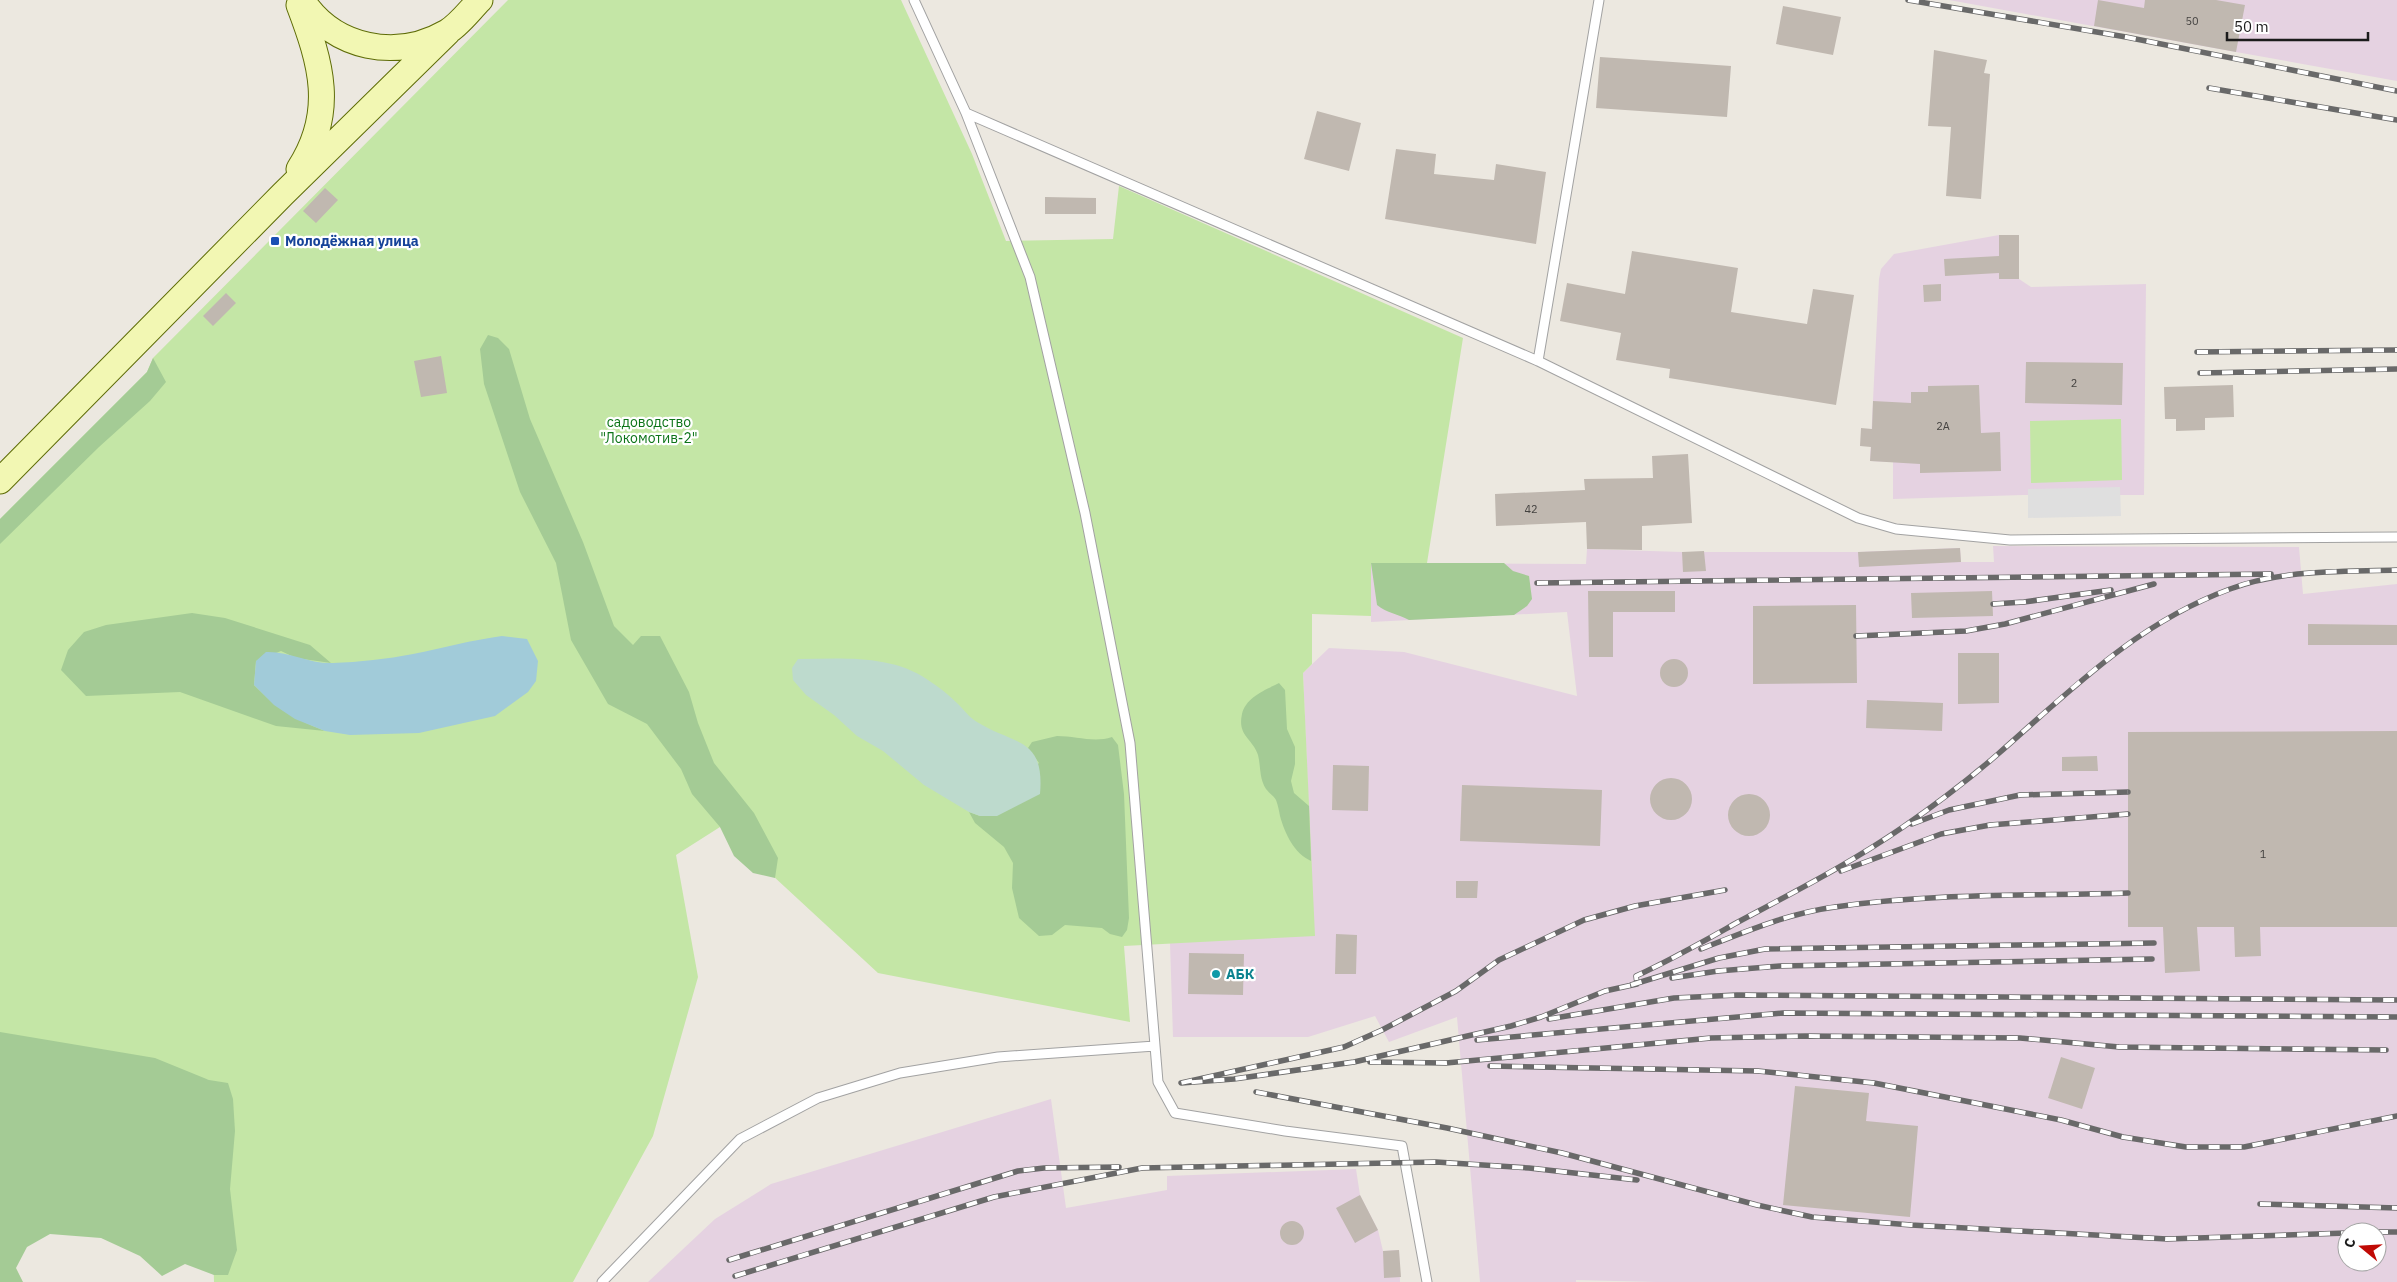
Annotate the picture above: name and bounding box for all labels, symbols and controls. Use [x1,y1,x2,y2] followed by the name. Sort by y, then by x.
[2227,10,2368,42] scale bar
[2185,14,2199,28] house number: 50
[2234,17,2269,36] text: 50 m
[285,232,419,250] place label: Молодёжная улица
[269,235,281,247] marker: Молодёжная улица
[2071,376,2077,390] house number: 2
[600,413,698,447] park label: садоводство "Локомотив-2"
[1936,419,1950,433] house number: 2А
[1524,502,1538,516] house number: 42
[2260,847,2267,861] house number: 1
[1226,965,1254,983] place label: АБК
[1210,968,1222,980] marker: АБК
[2337,1222,2387,1272] north arrow
[2340,1236,2360,1250] text: С

